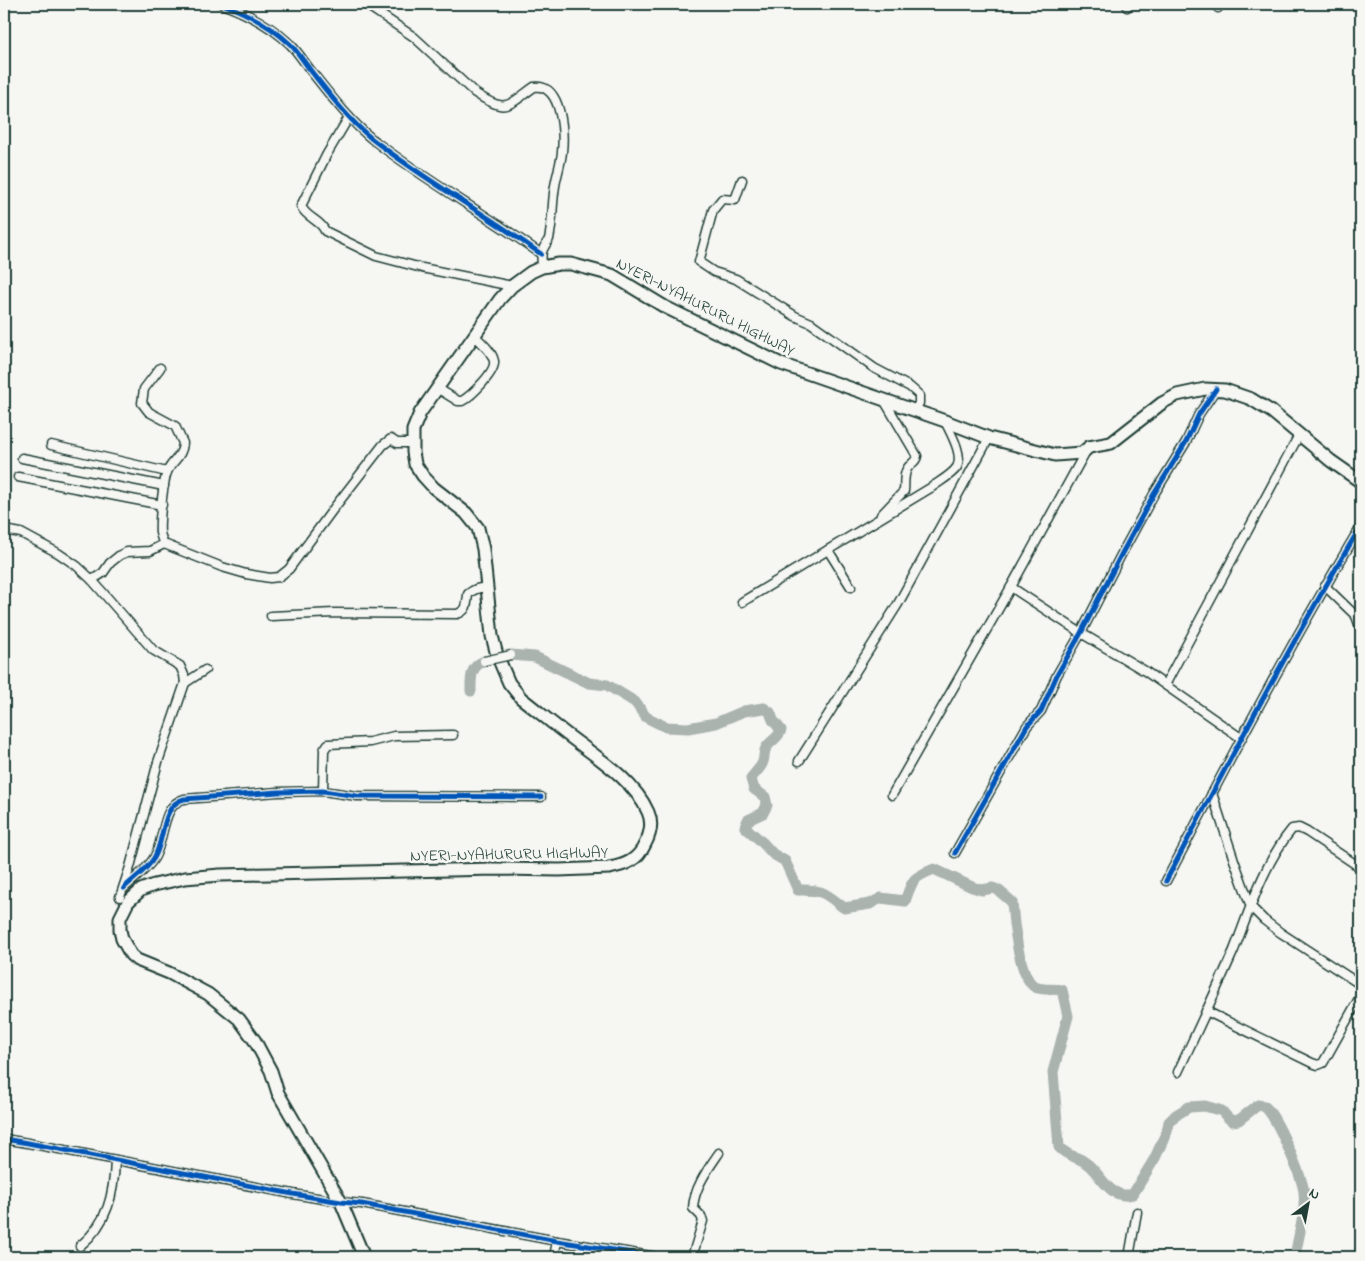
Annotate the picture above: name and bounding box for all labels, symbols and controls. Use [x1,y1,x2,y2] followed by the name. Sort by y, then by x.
[612,252,799,364] street label: NYERI-NYAHURURU HIGHWAY
[410,841,609,869] street label: NYERI-NYAHURURU HIGHWAY
[1282,1178,1332,1228] north arrow
[1305,1183,1324,1206] text: N

